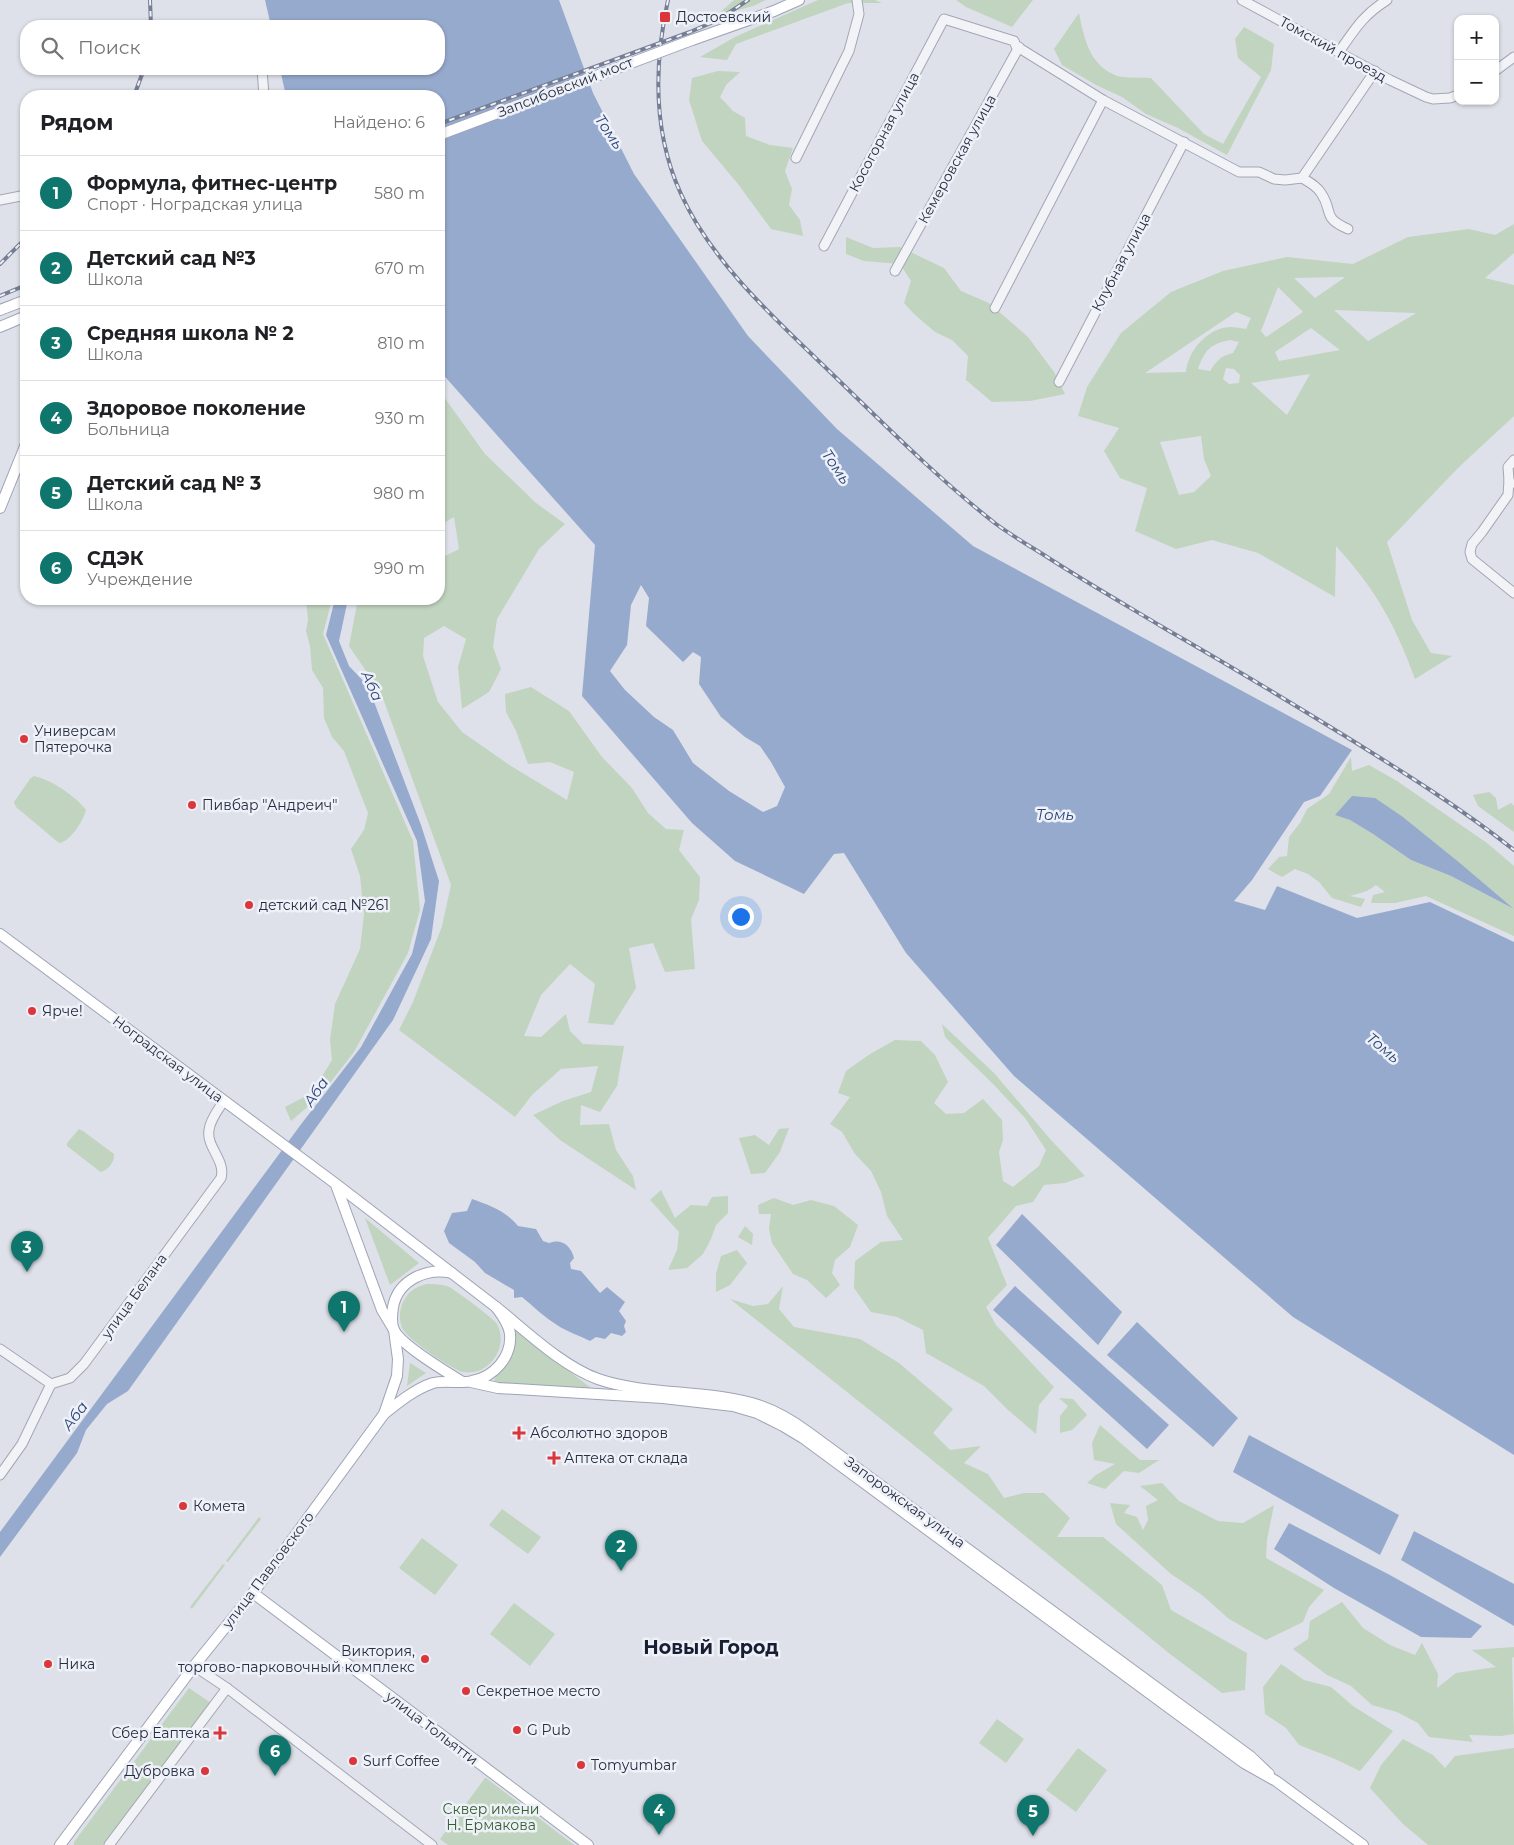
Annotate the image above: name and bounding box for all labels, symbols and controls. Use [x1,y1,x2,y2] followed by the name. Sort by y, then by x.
[676,8,771,26] place label: Достоевский
[658,10,672,24] marker: Достоевский
[1276,12,1390,86] street label: Томский проезд
[1454,15,1499,105] map controls
[1454,15,1499,60] button: +
[20,20,445,75] search box
[38,34,66,62] icon: search
[78,36,141,59] text: Поиск
[495,53,636,121] street label: Запсибовский мост
[1454,60,1499,105] button: −
[845,69,923,195] street label: Косогорная улица
[914,91,1000,227] street label: Кемеровская улица
[40,110,113,135] text: Рядом
[591,111,628,153] water label: Томь
[333,113,425,132] text: Найдено: 6
[87,172,337,195] text: Формула, фитнес-центр
[53,184,59,203] text: 1
[374,184,425,203] text: 580 m
[87,195,303,214] text: Спорт · Ноградская улица
[1087,210,1155,314] street label: Клубная улица
[87,247,256,270] text: Детский сад №3
[51,259,61,278] text: 2
[375,259,425,278] text: 670 m
[87,270,143,289] text: Школа
[87,322,294,345] text: Средняя школа № 2
[51,334,61,353] text: 3
[377,334,425,353] text: 810 m
[87,345,143,364] text: Школа
[87,397,306,420] text: Здоровое поколение
[50,409,62,428] text: 4
[375,409,425,428] text: 930 m
[87,420,170,439] text: Больница
[818,446,855,488] water label: Томь
[87,472,261,495] text: Детский сад № 3
[51,484,61,503] text: 5
[373,484,425,503] text: 980 m
[87,495,143,514] text: Школа
[87,547,144,570] text: СДЭК
[51,559,61,578] text: 6
[374,559,425,578] text: 990 m
[87,570,193,589] text: Учреждение
[357,667,388,704] water label: Аба
[34,722,116,756] place label: Универсам Пятерочка
[18,733,30,745] marker: Универсам Пятерочка
[202,796,337,814] place label: Пивбар "Андреич"
[186,799,198,811] marker: Пивбар "Андреич"
[1036,805,1074,824] water label: Томь
[259,896,389,914] place label: детский сад №261
[243,899,255,911] marker: детский сад №261
[728,904,754,930] your location
[42,1002,83,1020] place label: Ярче!
[26,1005,38,1017] marker: Ярче!
[109,1012,227,1106] street label: Ноградская улица
[1363,1028,1404,1067] water label: Томь
[298,1073,332,1111] water label: Аба
[11,1231,43,1272] pin: 3
[97,1250,171,1343] street label: улица Белана
[328,1291,360,1332] pin: 1
[57,1397,92,1435] water label: Аба
[530,1424,668,1442] place label: Абсолютно здоров
[512,1426,526,1440] marker: Абсолютно здоров
[564,1449,688,1467] place label: Аптека от склада
[548,1452,560,1464] marker: Аптека от склада
[841,1452,969,1552] street label: Запорожская улица
[193,1497,246,1515] place label: Комета
[177,1500,189,1512] marker: Комета
[218,1508,318,1633] street label: улица Павловского
[605,1530,637,1571] pin: 2
[643,1636,779,1659] district label: Новый Город
[178,1642,415,1676] place label: Виктория, торгово-парковочный комплекс
[419,1653,431,1665] marker: Виктория, торгово-парковочный комплекс
[58,1655,95,1673] place label: Ника
[42,1658,54,1670] marker: Ника
[476,1682,600,1700] place label: Секретное место
[460,1685,472,1697] marker: Секретное место
[381,1687,482,1769] street label: улица Тольятти
[527,1721,570,1739] place label: G Pub
[112,1724,210,1742] place label: Сбер Еаптека
[511,1724,523,1736] marker: G Pub
[214,1727,226,1739] marker: Сбер Еаптека
[259,1735,291,1776] pin: 6
[363,1752,440,1770] place label: Surf Coffee
[347,1755,359,1767] marker: Surf Coffee
[591,1756,677,1774] place label: Tomyumbar
[575,1759,587,1771] marker: Tomyumbar
[124,1762,195,1780] place label: Дубровка
[199,1765,211,1777] marker: Дубровка
[643,1794,675,1835] pin: 4
[1017,1795,1049,1836] pin: 5
[442,1800,540,1834] park label: Сквер имени Н. Ермакова

